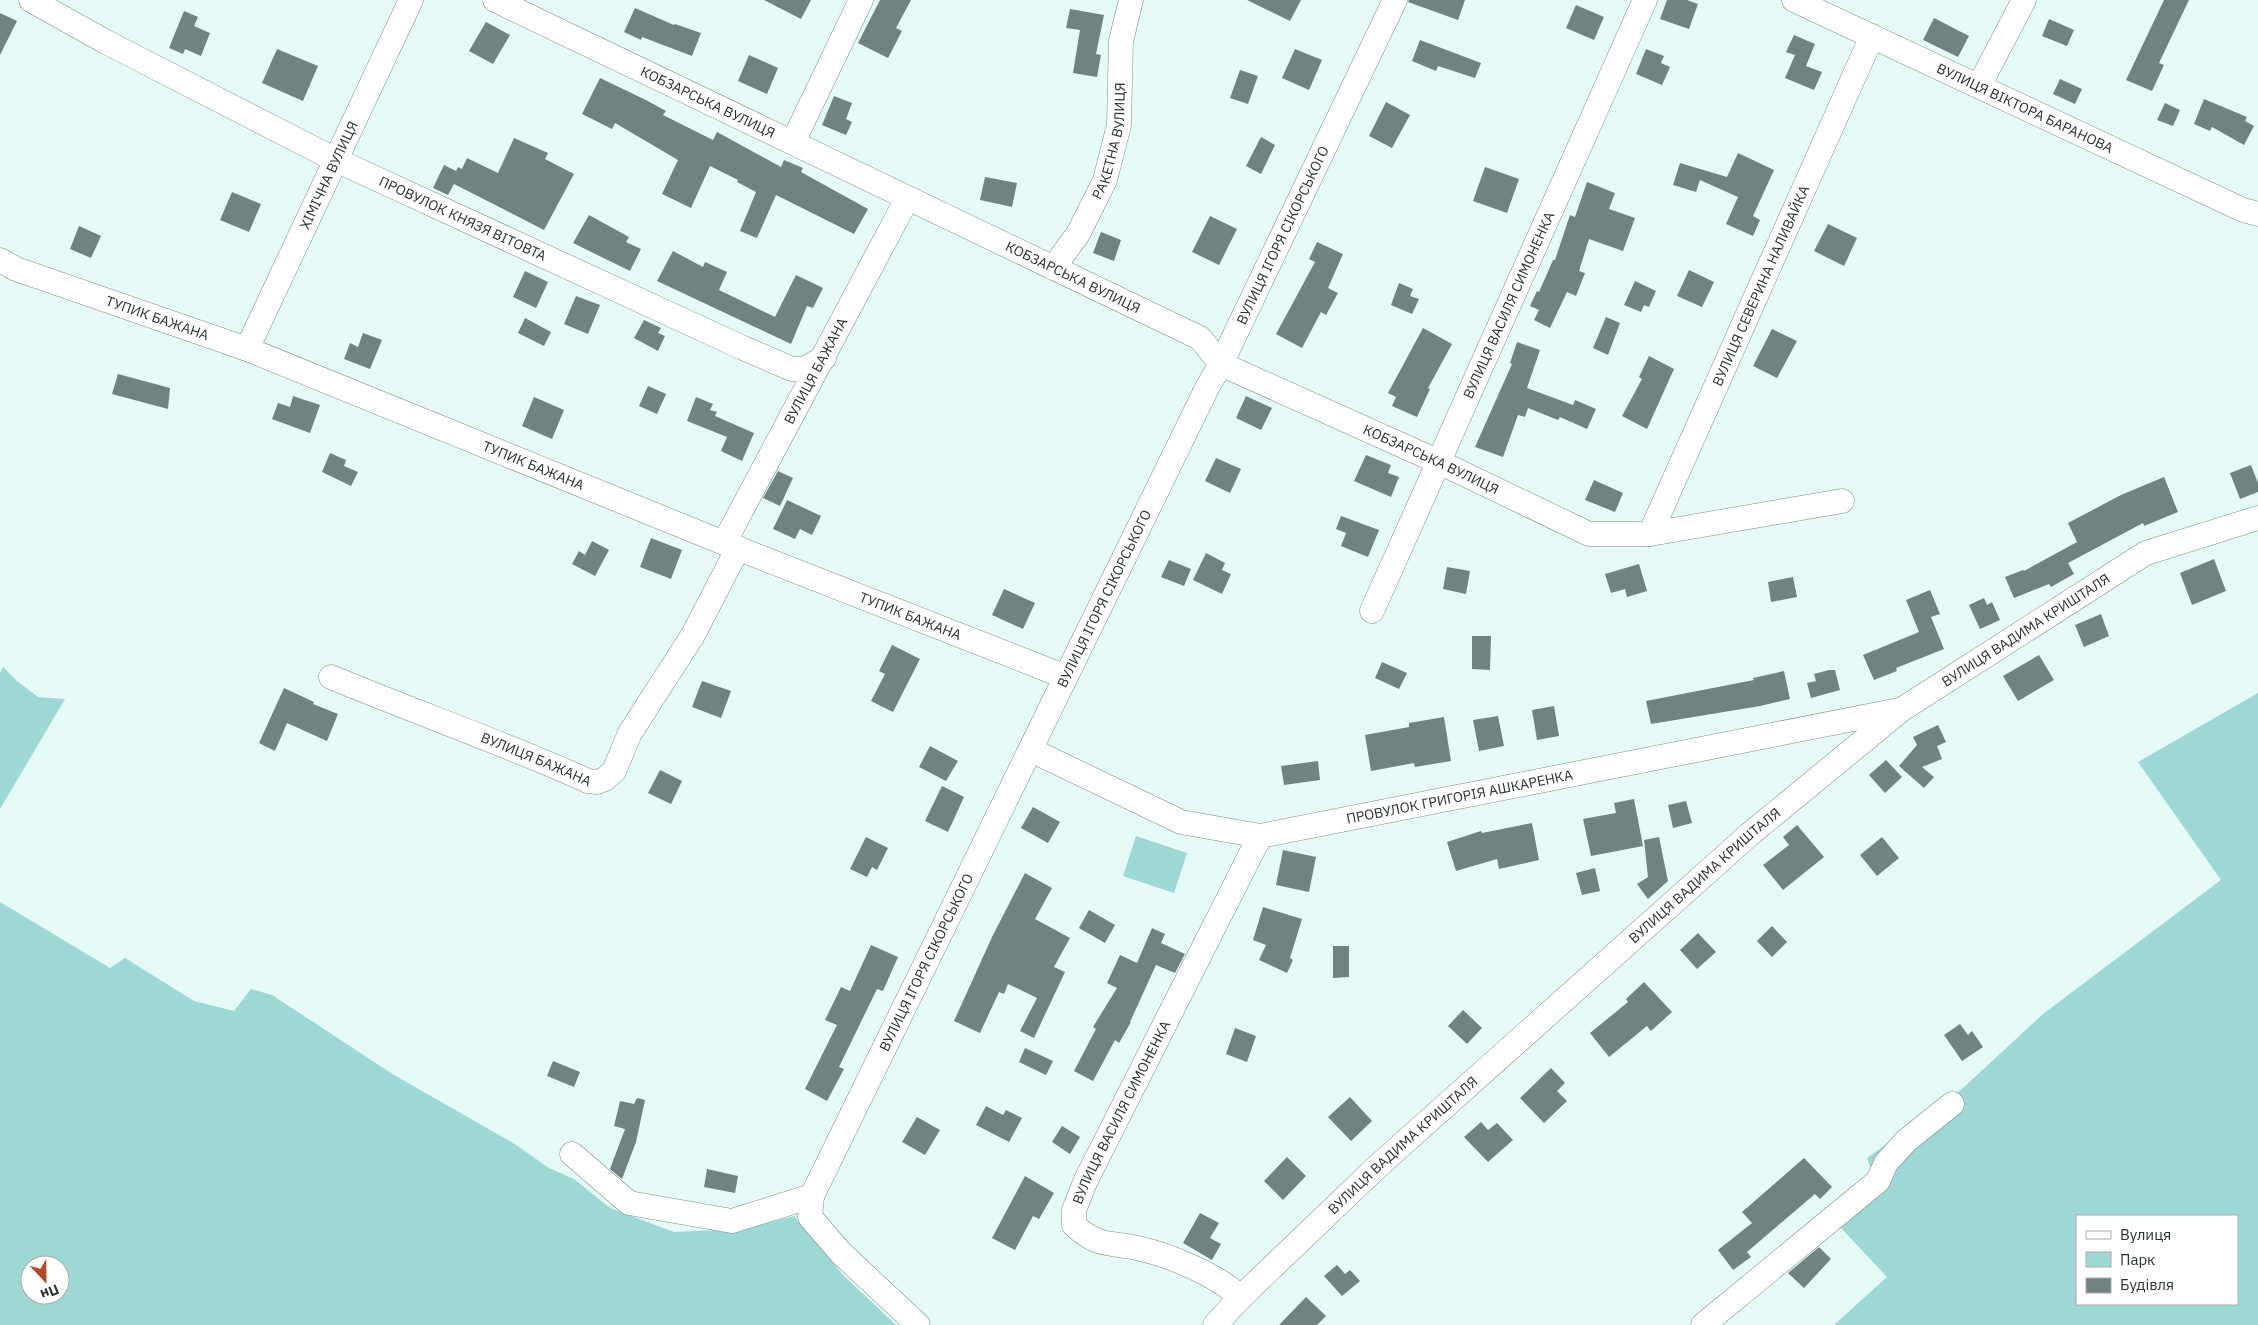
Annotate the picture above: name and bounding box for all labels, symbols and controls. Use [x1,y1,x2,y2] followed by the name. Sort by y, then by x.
[1934,59,2116,157] street label: ВУЛИЦЯ ВІКТОРА БАРАНОВА
[637,62,778,142] street label: КОБЗАРСЬКА ВУЛИЦЯ
[1088,82,1129,202] street label: РАКЕТНА ВУЛИЦЯ
[295,118,362,232] street label: ХІМІЧНА ВУЛИЦЯ
[1232,143,1333,327] street label: ВУЛИЦЯ ІГОРЯ СІКОРСЬКОГО
[376,172,549,265] street label: ПРОВУЛОК КНЯЗЯ ВІТОВТА
[1708,182,1813,389] street label: ВУЛИЦЯ СЕВЕРИНА НАЛИВАЙКА
[1459,209,1558,401] street label: ВУЛИЦЯ ВАСИЛЯ СИМОНЕНКА
[1003,237,1143,317] street label: КОБЗАРСЬКА ВУЛИЦЯ
[103,292,211,344] street label: ТУПИК БАЖАНА
[780,315,851,427] street label: ВУЛИЦЯ БАЖАНА
[1360,420,1502,498] street label: КОБЗАРСЬКА ВУЛИЦЯ
[480,437,587,494] street label: ТУПИК БАЖАНА
[1053,507,1155,690] street label: ВУЛИЦЯ ІГОРЯ СІКОРСЬКОГО
[1938,569,2113,691] street label: ВУЛИЦЯ ВАДИМА КРИШТАЛЯ
[857,588,964,644] street label: ТУПИК БАЖАНА
[478,728,594,790] street label: ВУЛИЦЯ БАЖАНА
[1345,766,1574,828] street label: ПРОВУЛОК ГРИГОРІЯ АШКАРЕНКА
[1625,804,1784,947] street label: ВУЛИЦЯ ВАДИМА КРИШТАЛЯ
[875,870,977,1054] street label: ВУЛИЦЯ ІГОРЯ СІКОРСЬКОГО
[1068,1017,1174,1207] street label: ВУЛИЦЯ ВАСИЛЯ СИМОНЕНКА
[1324,1072,1481,1218] street label: ВУЛИЦЯ ВАДИМА КРИШТАЛЯ
[2076,1215,2238,1305] legend
[2120,1225,2171,1244] text: Вулиця
[2120,1250,2155,1269] text: Парк
[20,1255,70,1305] north arrow
[2120,1275,2174,1294] text: Будівля
[38,1280,62,1304] text: Пн

